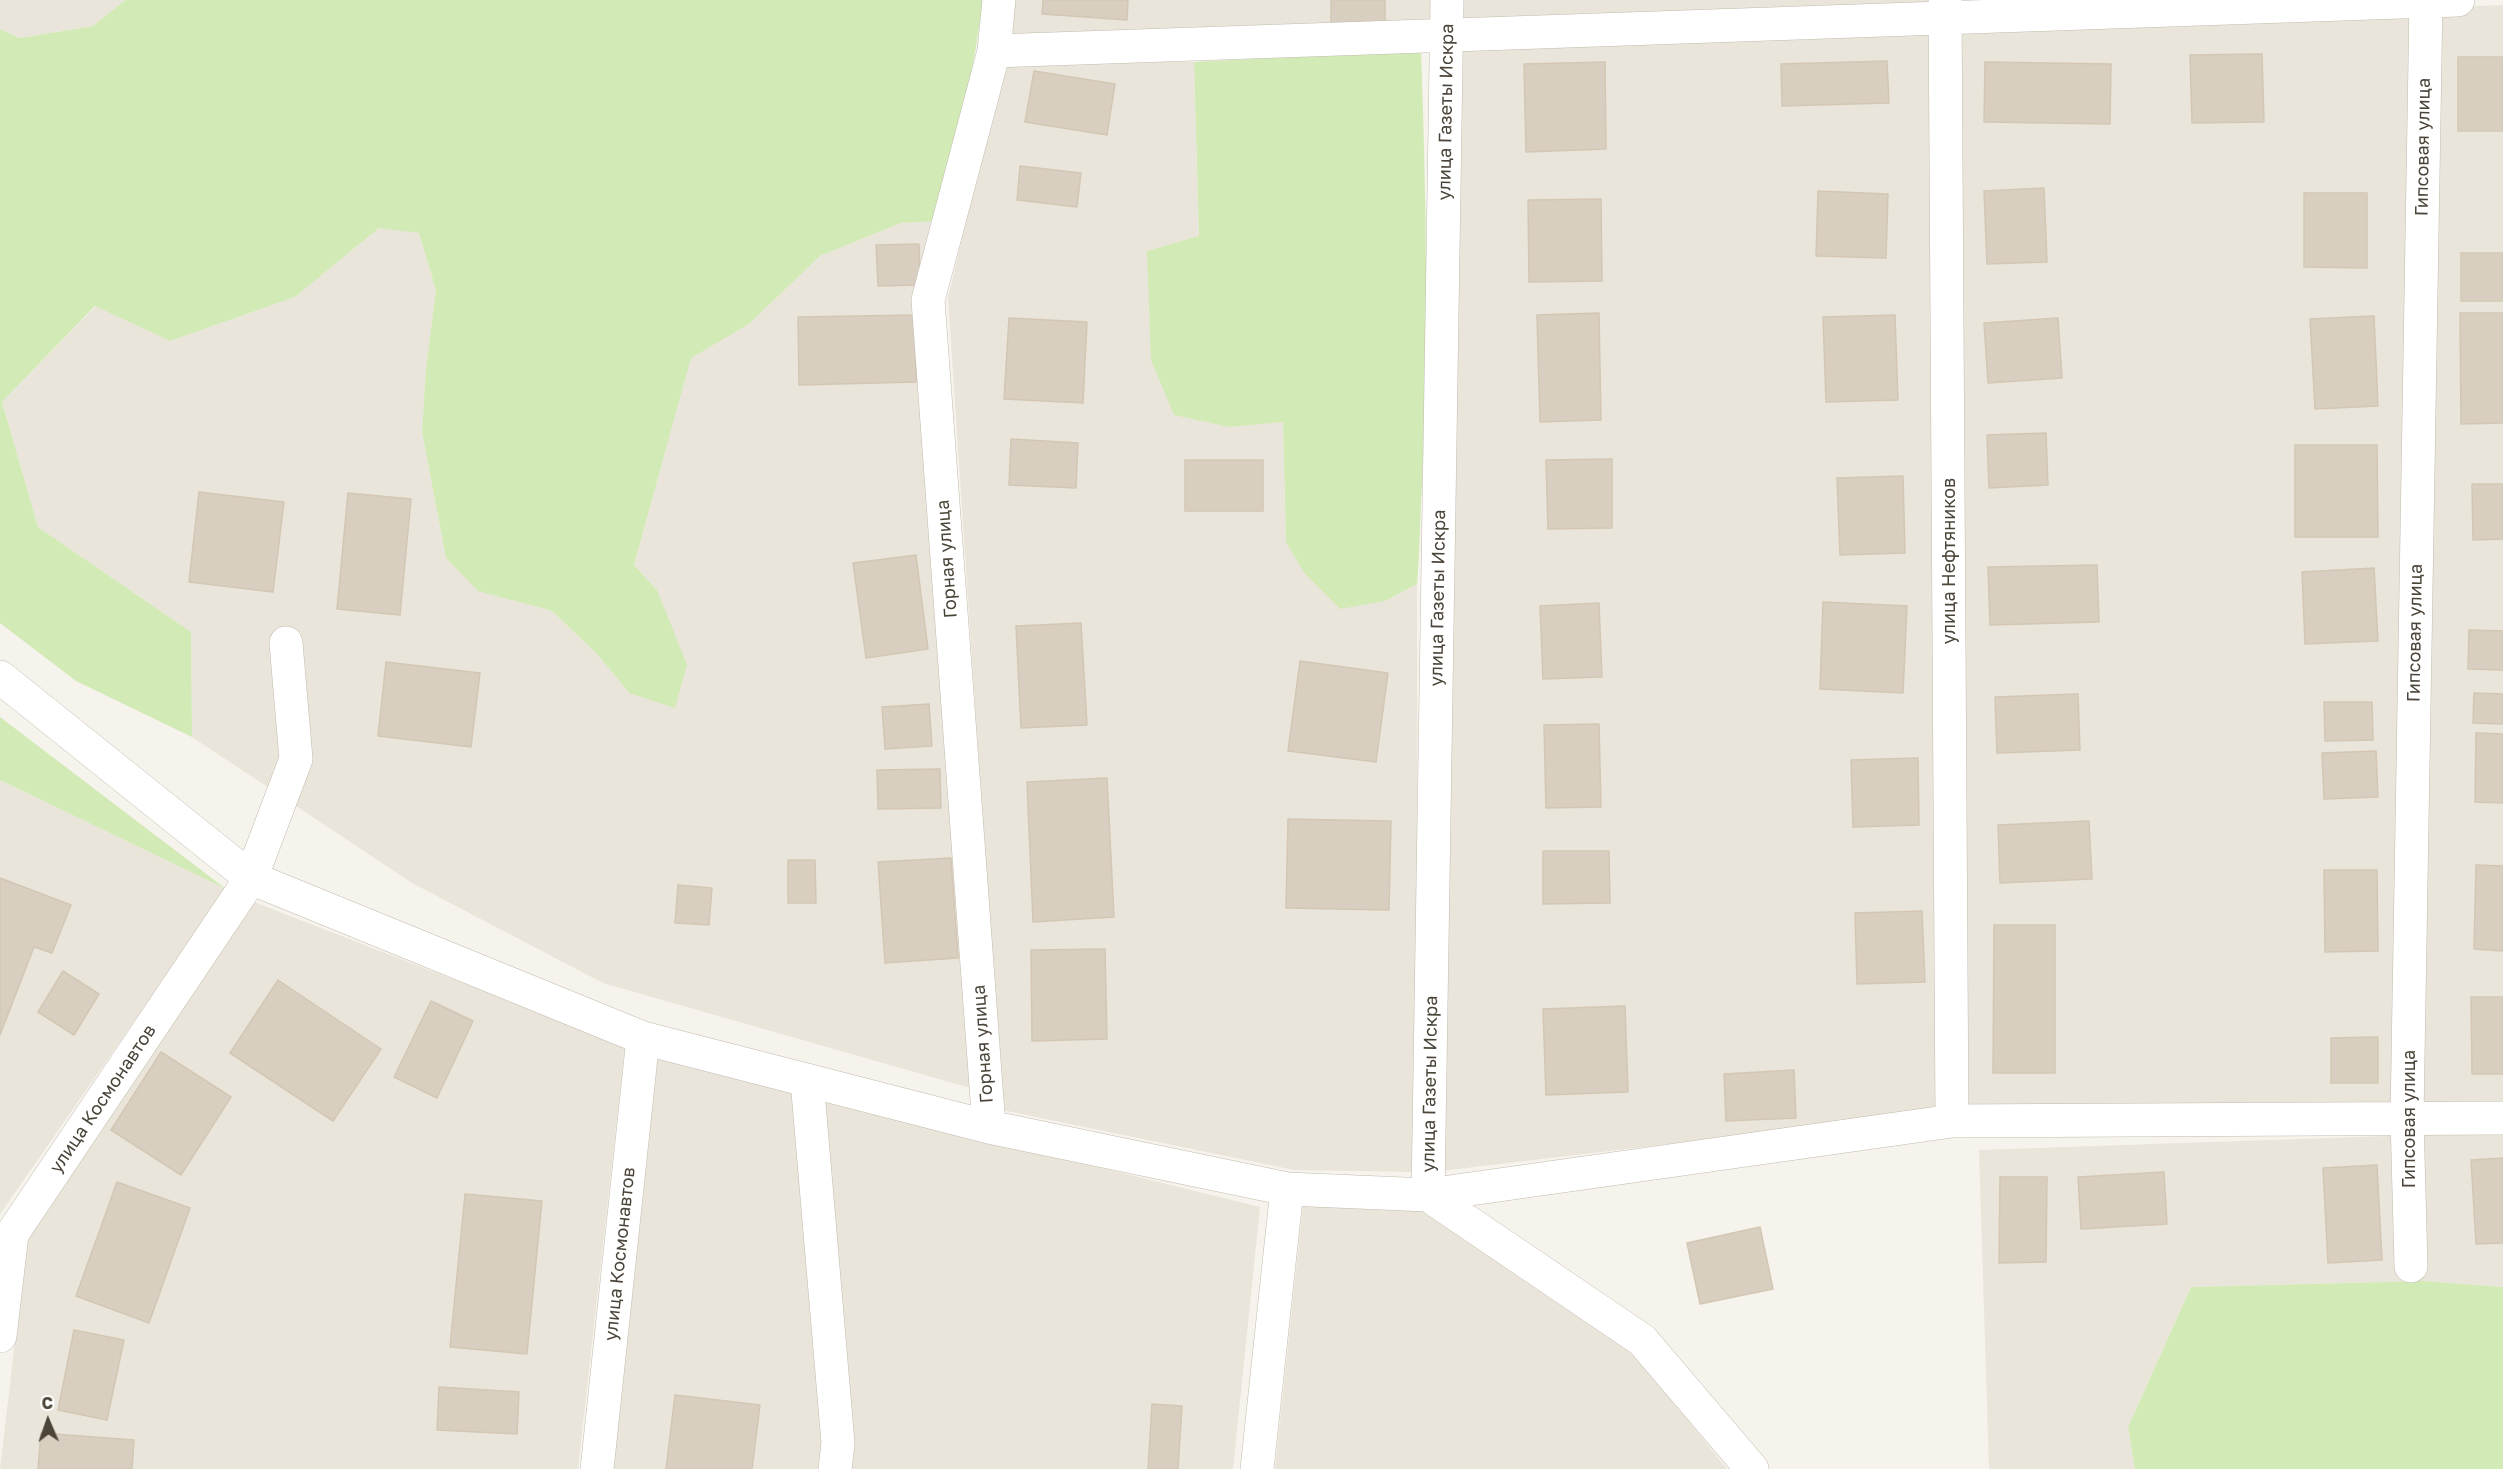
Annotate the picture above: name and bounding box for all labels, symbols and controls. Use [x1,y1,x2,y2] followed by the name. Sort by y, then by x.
[1434,23,1458,201] street label: улица Газеты Искра
[2411,78,2435,216] street label: Гипсовая улица
[1938,478,1960,644] street label: улица Нефтяников
[932,499,962,619] street label: Горная улица
[1426,509,1450,687] street label: улица Газеты Искра
[2403,564,2427,702] street label: Гипсовая улица
[968,984,998,1104] street label: Горная улица
[1418,995,1442,1173] street label: улица Газеты Искра
[45,1021,161,1177] street label: улица Космонавтов
[2398,1050,2420,1188] street label: Гипсовая улица
[600,1166,640,1342] street label: улица Космонавтов
[18,1391,78,1451] north arrow
[41,1393,53,1413] text: С

